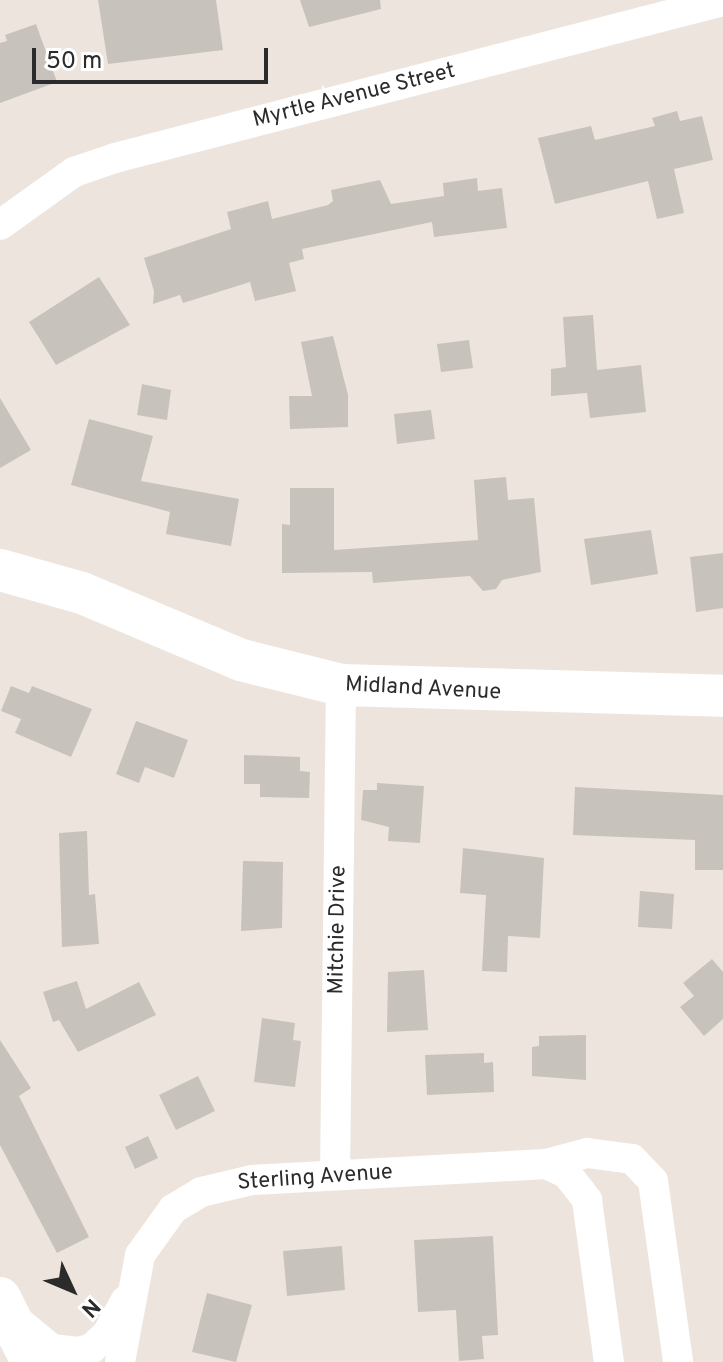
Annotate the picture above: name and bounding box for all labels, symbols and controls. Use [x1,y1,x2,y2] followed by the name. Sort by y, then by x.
[36,32,272,82] scale bar
[46,47,102,77] text: 50 m
[250,58,458,134] street label: Myrtle Avenue Street
[344,672,502,706] street label: Midland Avenue
[324,865,352,995] street label: Mitchie Drive
[236,1159,394,1197] street label: Sterling Avenue
[32,1250,112,1330] north arrow
[74,1292,105,1322] text: N

